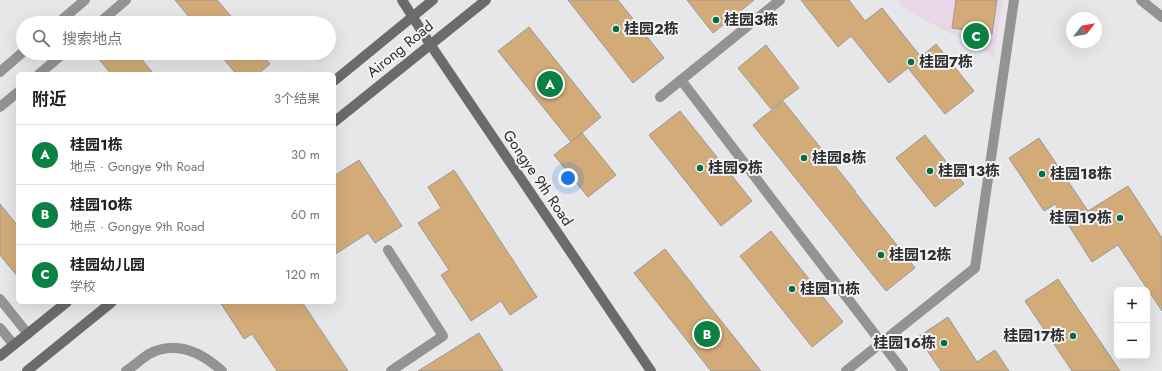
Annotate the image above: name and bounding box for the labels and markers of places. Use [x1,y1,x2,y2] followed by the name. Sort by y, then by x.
[724,9,778,31] place label: 桂园3栋
[711,15,721,25] marker: 桂园3栋
[624,18,679,40] place label: 桂园2栋
[963,21,989,51] pin: C
[611,24,621,34] marker: 桂园2栋
[919,51,973,73] place label: 桂园7栋
[906,57,916,67] marker: 桂园7栋
[537,69,563,99] pin: A
[812,147,866,169] place label: 桂园8栋
[799,153,809,163] marker: 桂园8栋
[708,157,763,179] place label: 桂园9栋
[938,160,1000,182] place label: 桂园13栋
[695,163,705,173] marker: 桂园9栋
[1050,163,1112,185] place label: 桂园18栋
[925,166,935,176] marker: 桂园13栋
[1037,169,1047,179] marker: 桂园18栋
[1049,207,1112,229] place label: 桂园19栋
[1115,213,1125,223] marker: 桂园19栋
[889,244,951,266] place label: 桂园12栋
[876,250,886,260] marker: 桂园12栋
[800,278,860,300] place label: 桂园11栋
[787,284,797,294] marker: 桂园11栋
[694,319,720,349] pin: B
[1003,325,1065,347] place label: 桂园17栋
[1068,331,1078,341] marker: 桂园17栋
[873,332,936,354] place label: 桂园16栋
[939,338,949,348] marker: 桂园16栋

